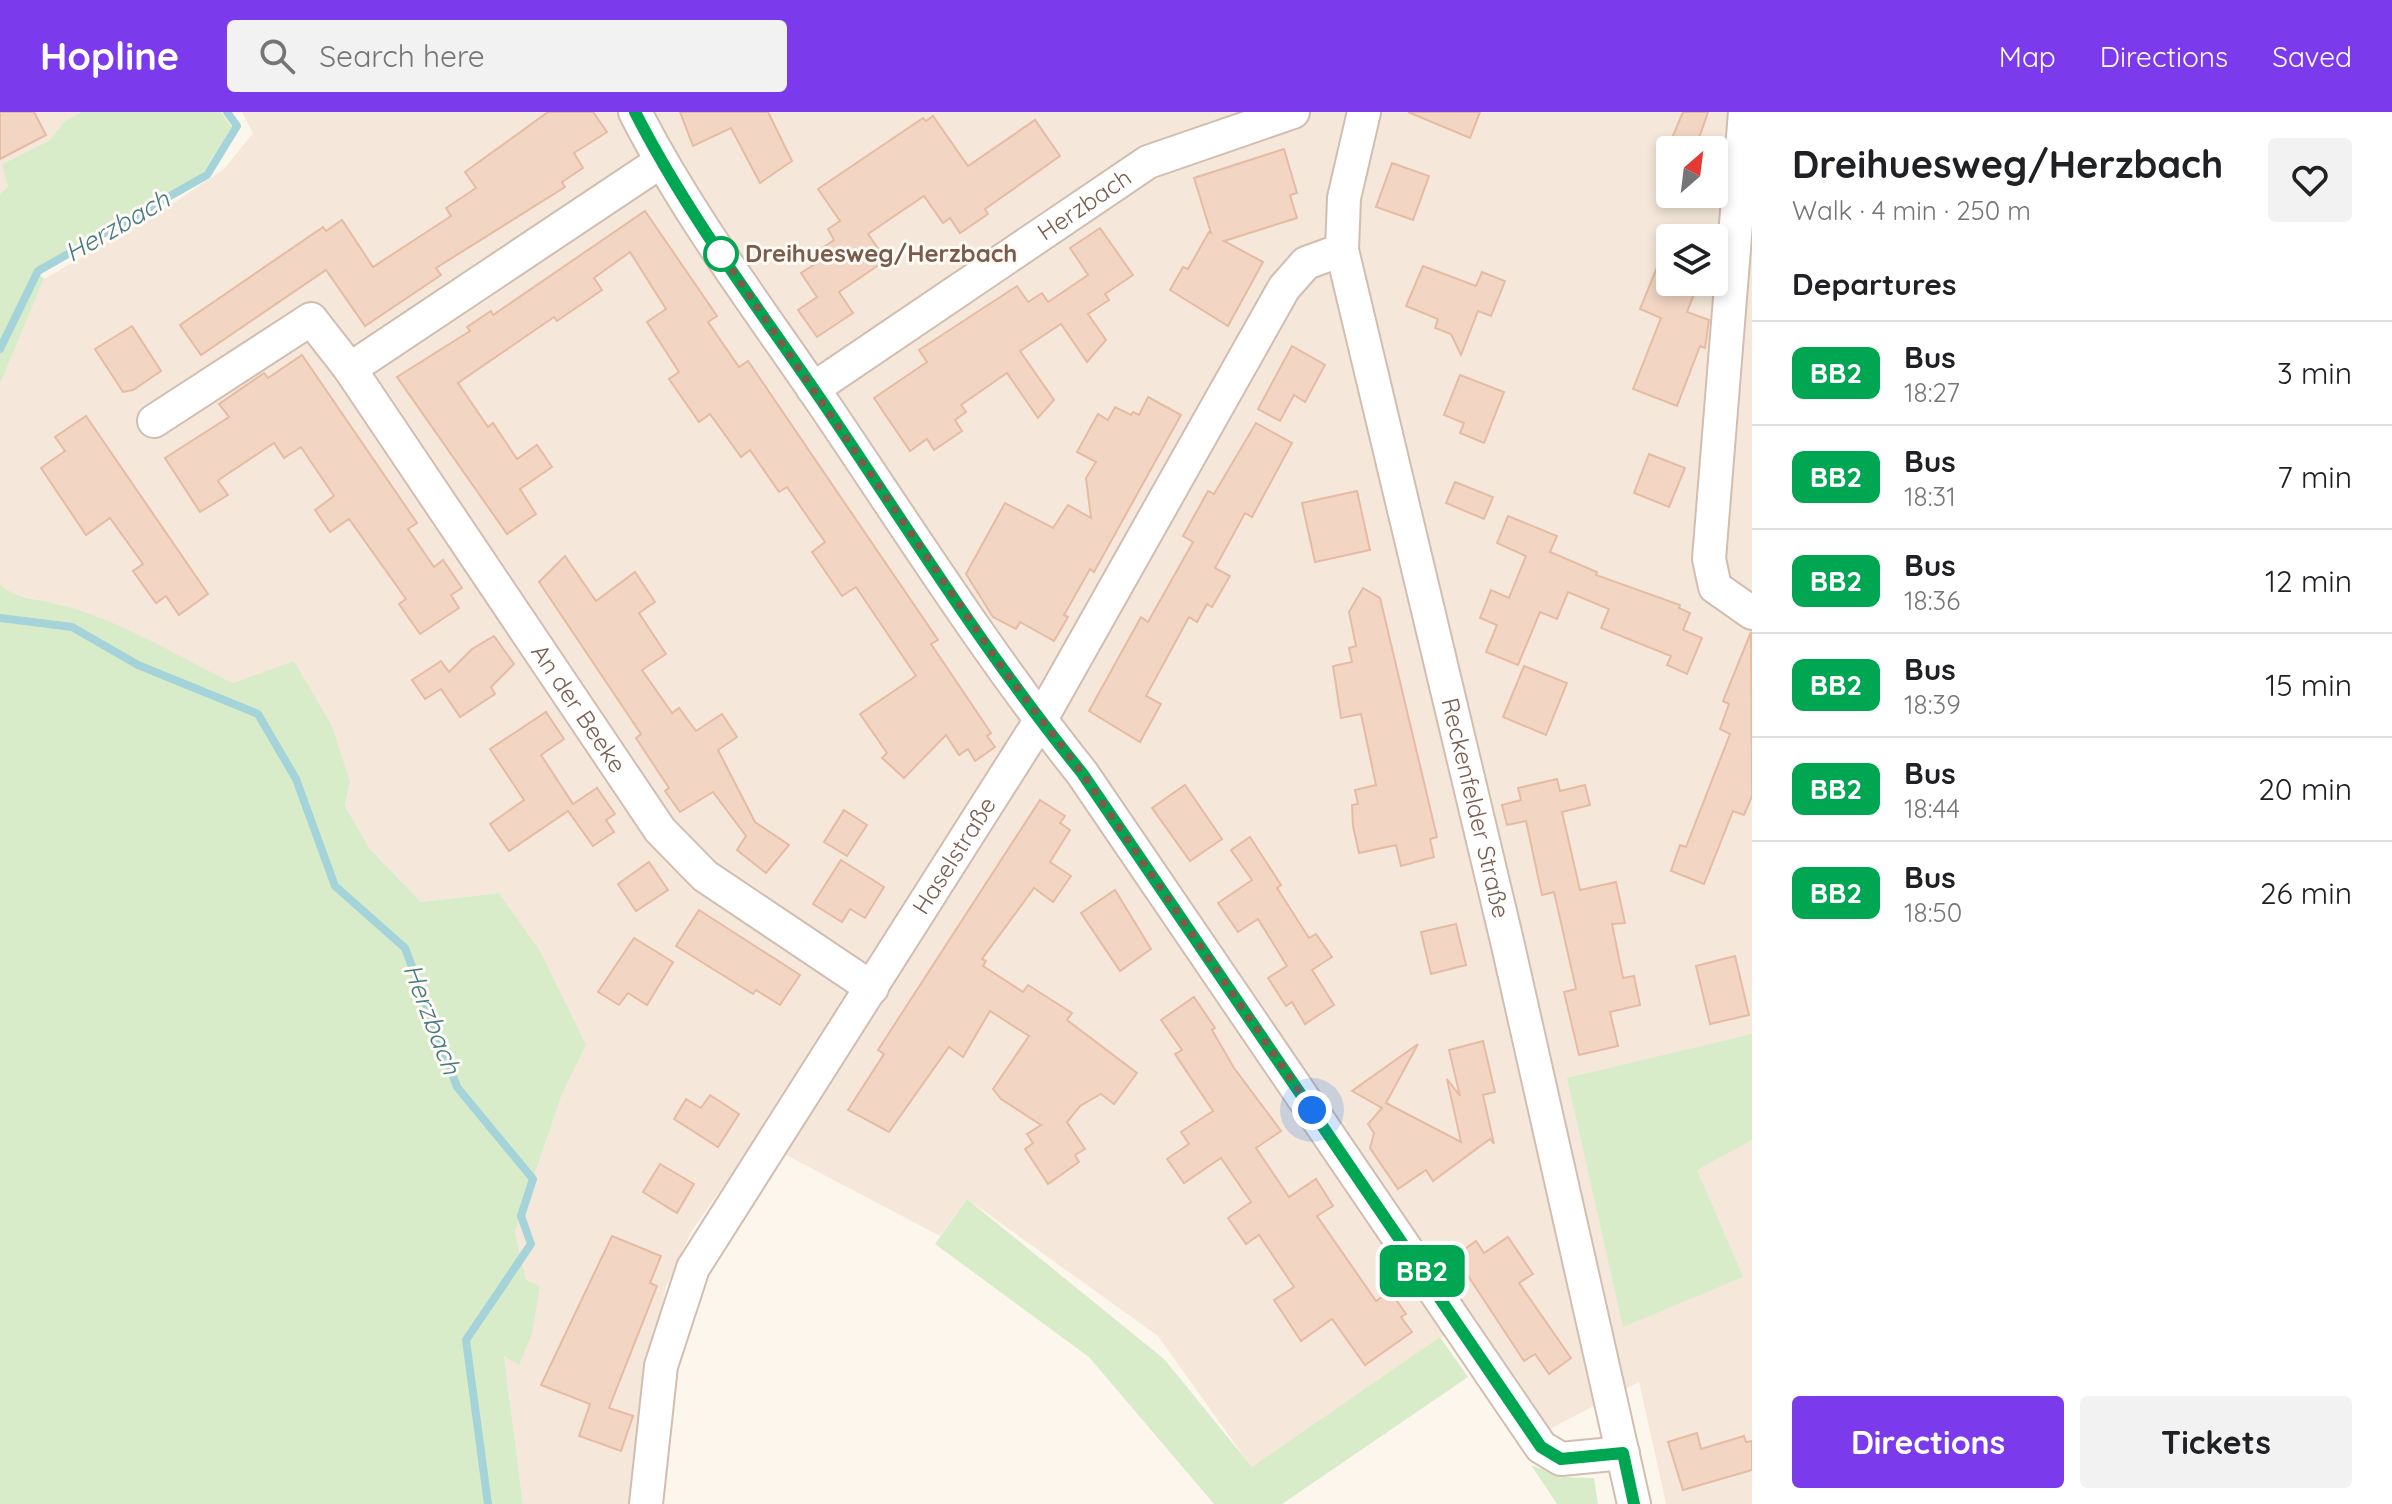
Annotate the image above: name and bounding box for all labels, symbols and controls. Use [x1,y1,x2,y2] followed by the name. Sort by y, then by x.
[227,20,787,92] search box
[40,32,179,80] text: Hopline
[255,34,299,78] icon: search
[319,37,485,75] text: Search here
[1999,39,2056,74] text: Map
[2100,39,2228,74] text: Directions
[2272,39,2352,74] text: Saved
[1656,136,1728,208] north arrow
[1656,136,1728,296] map controls
[2268,138,2352,222] button: heart
[1792,140,2223,188] text: Dreihuesweg/Herzbach
[1031,162,1137,247] street label: Herzbach
[58,182,176,269] water label: Herzbach
[1792,194,2031,227] text: Walk · 4 min · 250 m
[1656,224,1728,296] button: layers
[704,237,738,271] marker: Dreihuesweg/Herzbach
[745,238,1017,268] place label: Dreihuesweg/Herzbach
[1792,265,1957,303] text: Departures
[1904,338,1956,376] text: Bus
[2277,354,2352,392] text: 3 min
[1810,355,1862,390] text: BB2
[1904,376,1960,409] text: 18:27
[1904,442,1956,480] text: Bus
[2277,458,2352,496] text: 7 min
[1810,459,1862,494] text: BB2
[1904,480,1956,513] text: 18:31
[1904,546,1956,584] text: Bus
[2265,562,2352,600] text: 12 min
[1810,563,1862,598] text: BB2
[1904,584,1960,617] text: 18:36
[525,638,633,778] street label: An der Beeke
[1904,650,1956,688] text: Bus
[2265,666,2352,704] text: 15 min
[1810,667,1862,702] text: BB2
[1904,688,1961,721] text: 18:39
[1435,695,1517,921] street label: Reckenfelder Straße
[1904,754,1956,792] text: Bus
[2258,770,2352,808] text: 20 min
[1810,771,1862,806] text: BB2
[905,791,1002,920] street label: Haselstraße
[1904,792,1960,825] text: 18:44
[1904,858,1956,896] text: Bus
[2260,874,2352,912] text: 26 min
[1810,875,1862,910] text: BB2
[1904,896,1962,929] text: 18:50
[396,959,469,1080] water label: Herzbach
[1292,1090,1332,1130] your location
[1376,1245,1468,1297] line badge: BB2
[1396,1253,1448,1288] text: BB2
[1792,1396,2064,1488] button: Directions
[2080,1396,2352,1488] button: Tickets

